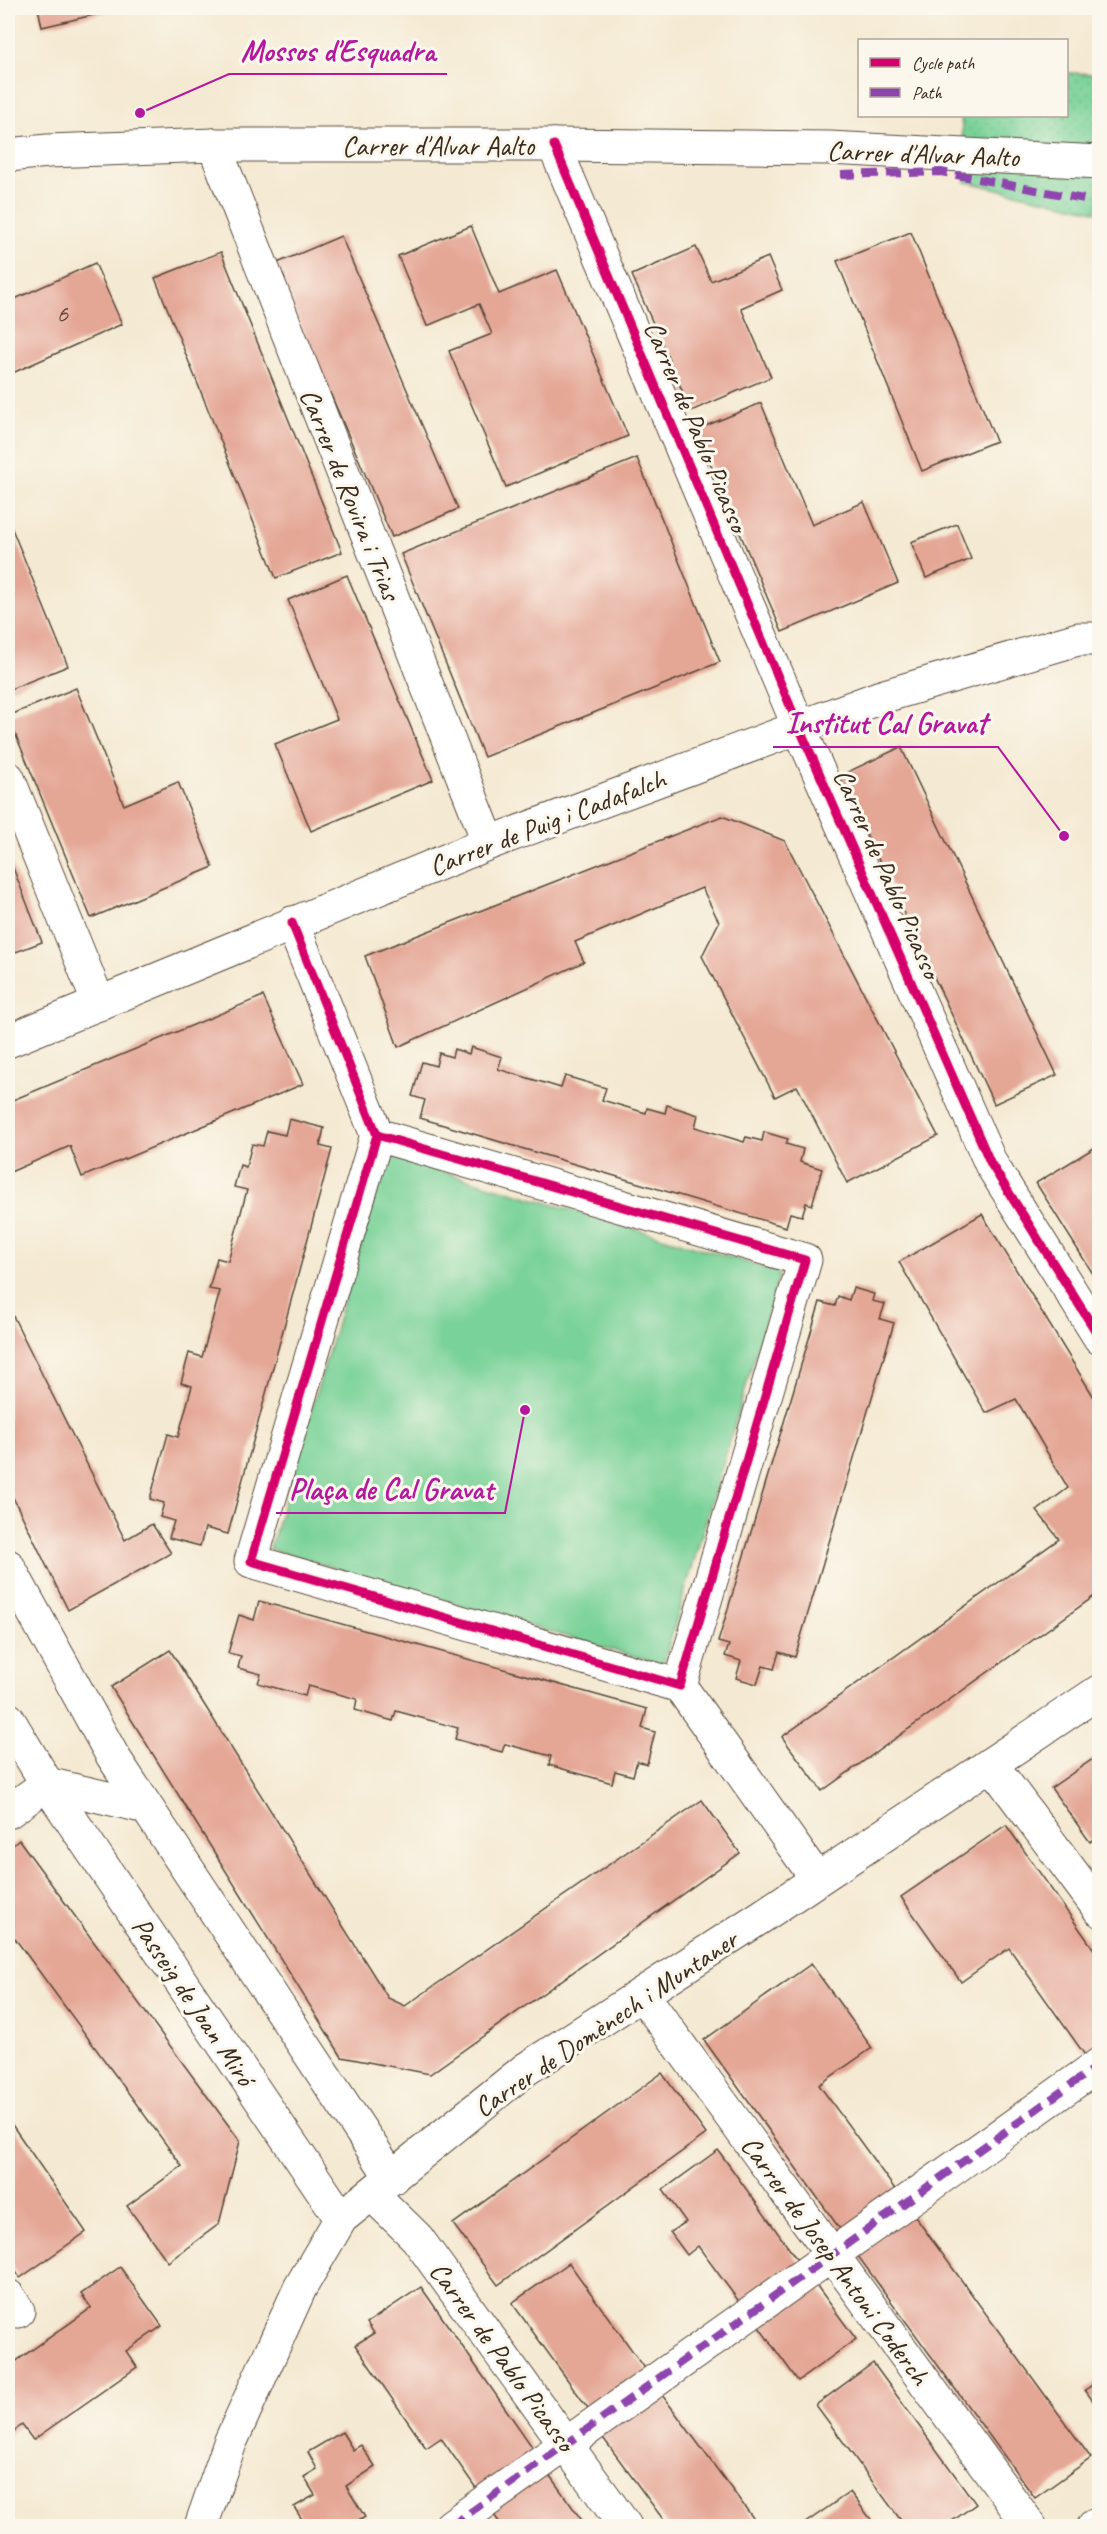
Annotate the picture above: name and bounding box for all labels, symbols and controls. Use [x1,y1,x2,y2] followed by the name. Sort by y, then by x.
[229,26,447,74] callout: Mossos d'Esquadra
[241,32,438,70] text: Mossos d'Esquadra
[858,39,1068,117] legend
[912,52,975,74] text: Cycle path
[912,82,942,104] text: Path
[342,128,536,163] street label: Carrer d'Alvar Aalto
[826,133,1022,174] street label: Carrer d'Alvar Aalto
[56,297,69,330] house number: 6
[636,315,758,540] street label: Carrer de Pablo Picasso
[292,383,410,607] street label: Carrer de Rovira i Trias
[773,699,998,747] callout: Institut Cal Gravat
[785,704,992,742] text: Institut Cal Gravat
[424,761,672,884] street label: Carrer de Puig i Cadafalch
[826,763,951,986] street label: Carrer de Pablo Picasso
[276,1465,505,1513] callout: Plaça de Cal Gravat
[289,1470,496,1508] text: Plaça de Cal Gravat
[124,1910,265,2096] street label: Passeig de Joan Miró
[467,1920,746,2125] street label: Carrer de Domènech i Muntaner
[733,2129,939,2393] street label: Carrer de Josep Antoni Coderch
[422,2255,585,2460] street label: Carrer de Pablo Picasso

